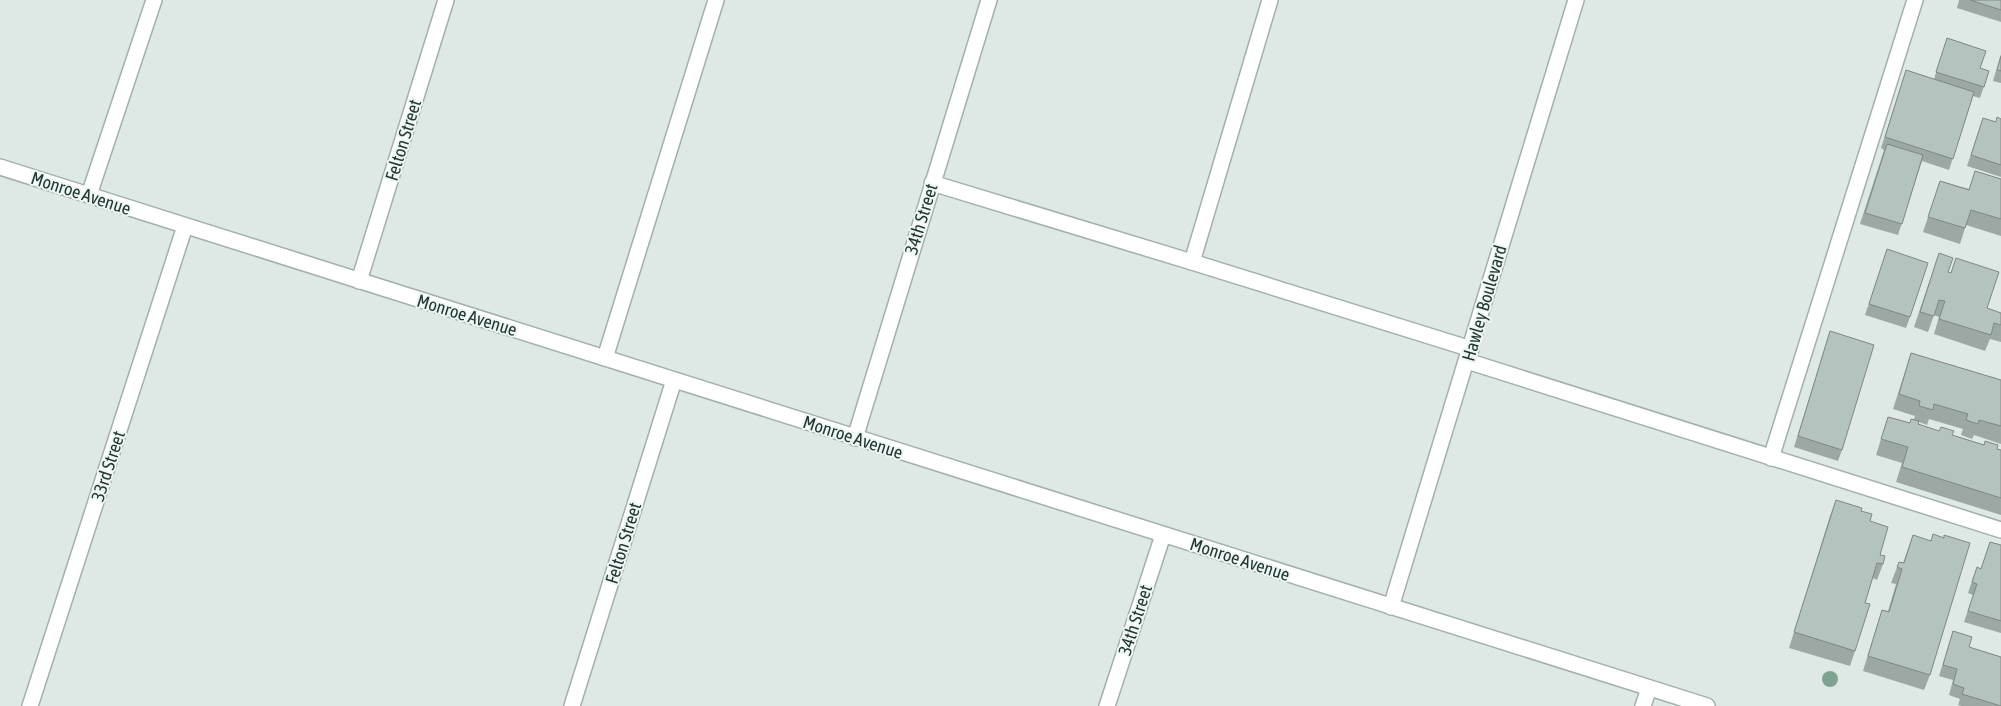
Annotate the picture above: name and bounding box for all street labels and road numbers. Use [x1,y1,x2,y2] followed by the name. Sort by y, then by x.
[381,97,425,183] street label: Felton Street
[29,167,133,219] street label: Monroe Avenue
[900,181,942,257] street label: 34th Street
[1457,243,1511,363] street label: Hawley Boulevard
[414,290,520,340] street label: Monroe Avenue
[801,411,905,463] street label: Monroe Avenue
[87,428,129,504] street label: 33rd Street
[601,500,645,586] street label: Felton Street
[1188,533,1292,585] street label: Monroe Avenue
[1114,582,1156,658] street label: 34th Street

